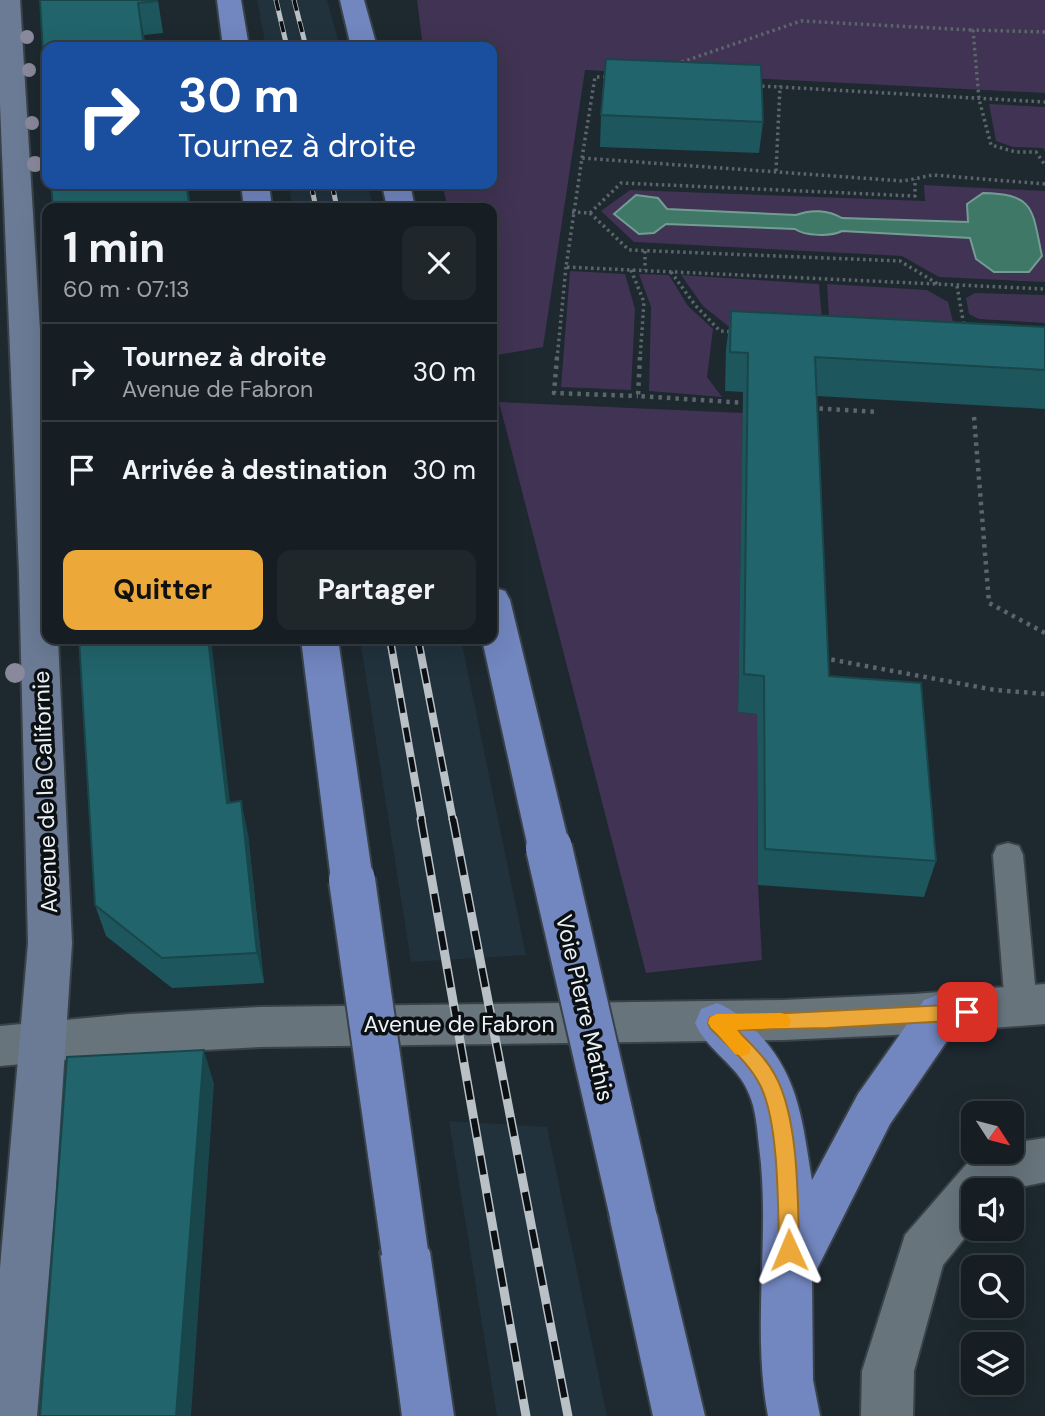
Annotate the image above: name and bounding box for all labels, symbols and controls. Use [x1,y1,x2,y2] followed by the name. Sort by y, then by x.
[178,63,300,127] text: 30 m
[63,70,154,161] icon: right
[178,125,416,167] text: Tournez à droite
[63,220,165,275] text: 1 min
[402,226,476,300] button: close
[63,274,190,304] text: 60 m · 07:13
[122,340,327,374] text: Tournez à droite
[63,353,101,391] icon: right
[413,355,476,389] text: 30 m
[122,374,313,404] text: Avenue de Fabron
[63,451,101,489] icon: arrive
[122,453,388,487] text: Arrivée à destination
[413,453,476,487] text: 30 m
[63,550,263,630] button: Quitter
[277,550,476,630] button: Partager
[26,670,64,914] street label: Avenue de la Californie
[549,912,621,1104] street label: Voie Pierre Mathis
[937,982,997,1042] pin
[948,993,986,1031] icon: arrive
[363,1009,555,1039] street label: Avenue de Fabron
[961,1101,1024,1164] north arrow
[961,1101,1024,1395] map controls
[961,1178,1024,1241] button: sound
[752,1213,826,1287] position arrow
[961,1255,1024,1318] button: search
[961,1332,1024,1395] button: layers

